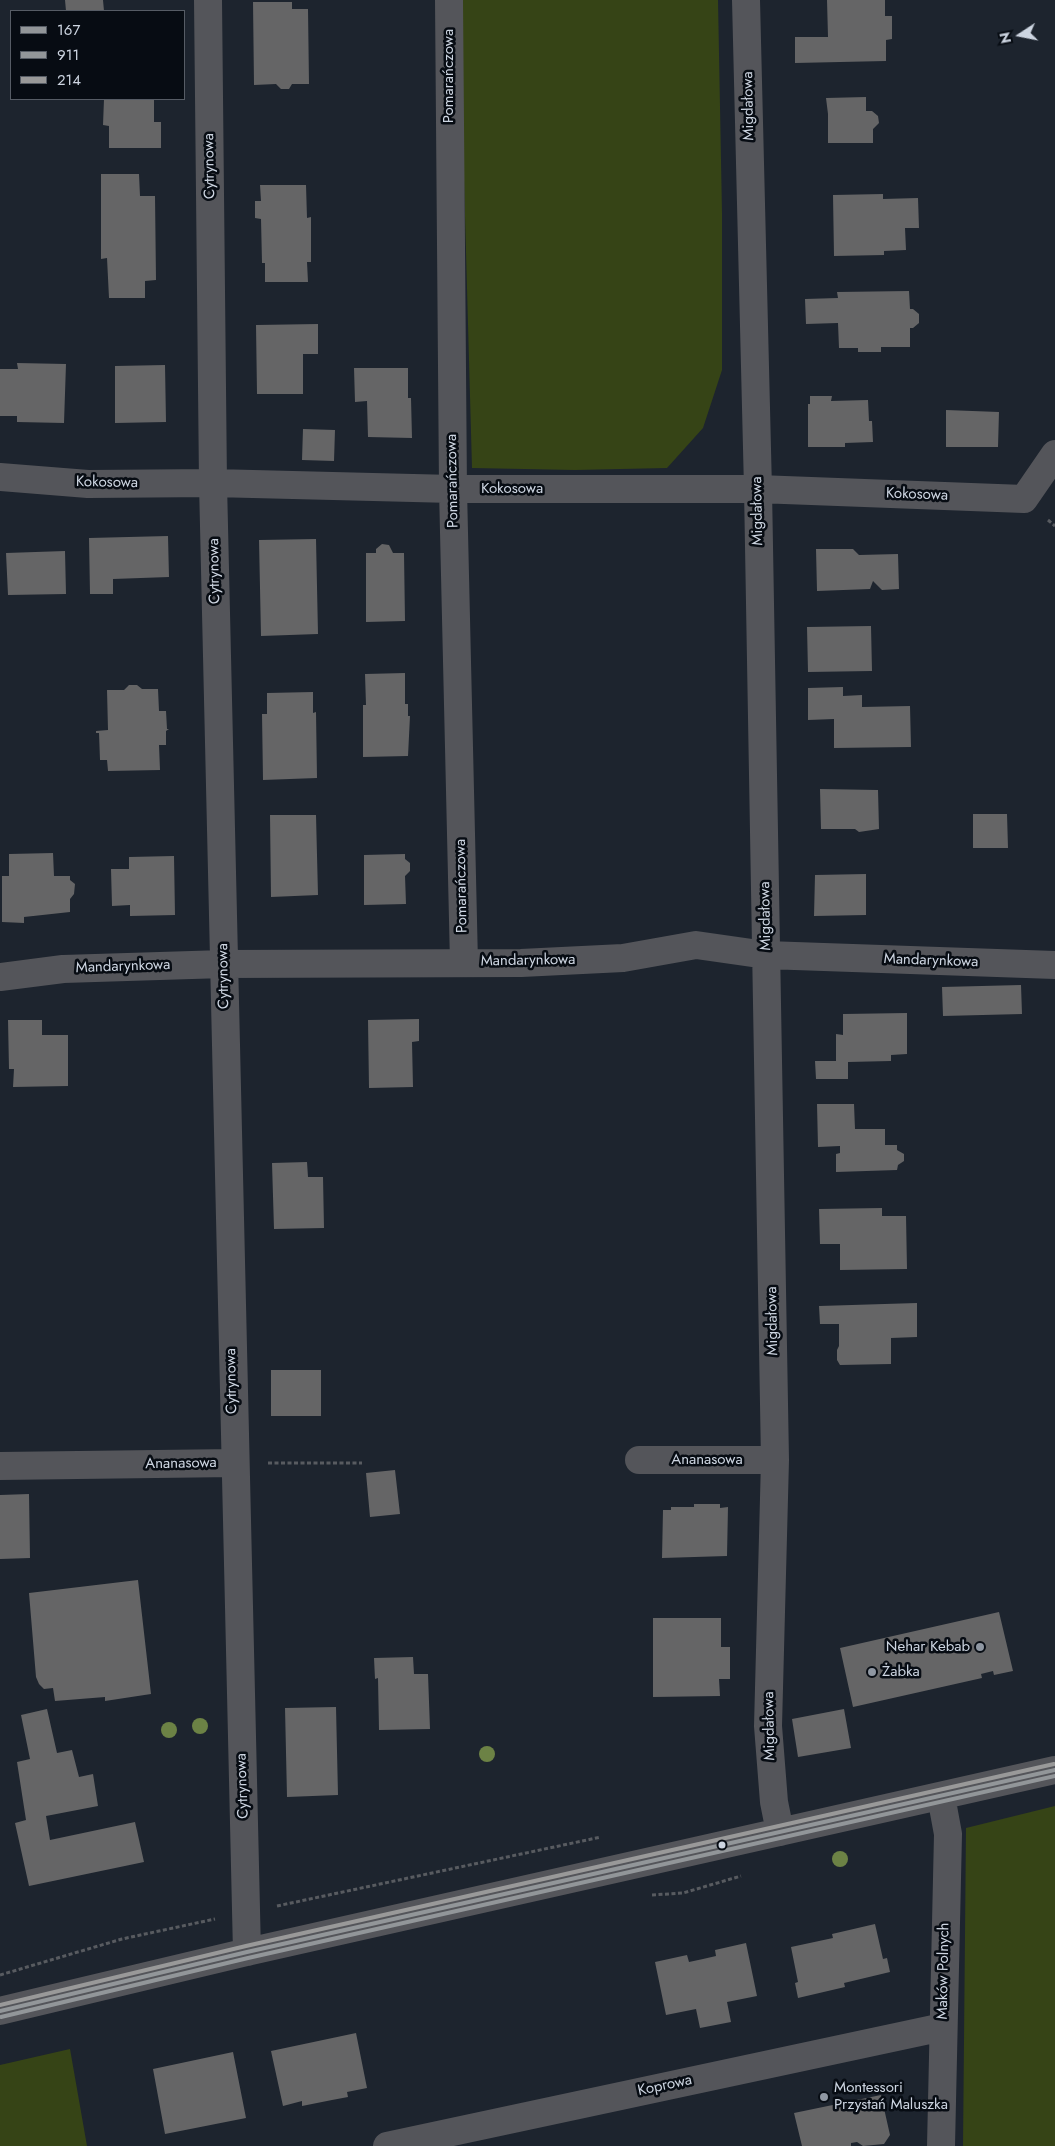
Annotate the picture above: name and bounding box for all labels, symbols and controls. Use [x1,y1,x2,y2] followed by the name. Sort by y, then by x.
[10,10,185,100] legend
[995,10,1045,60] north arrow
[57,19,80,41] text: 167
[440,29,458,123] street label: Pomarańczowa
[994,30,1016,45] text: N
[57,44,79,66] text: 911
[57,69,81,91] text: 214
[739,71,759,141] street label: Migdałowa
[200,133,220,199] street label: Cytrynowa
[443,434,463,528] street label: Pomarańczowa
[76,473,138,493] street label: Kokosowa
[748,476,768,546] street label: Migdałowa
[481,480,543,498] street label: Kokosowa
[886,485,948,505] street label: Kokosowa
[205,538,225,604] street label: Cytrynowa
[452,839,472,933] street label: Pomarańczowa
[756,881,776,951] street label: Migdałowa
[214,943,234,1009] street label: Cytrynowa
[883,950,979,972] street label: Mandarynkowa
[480,951,576,971] street label: Mandarynkowa
[75,956,171,978] street label: Mandarynkowa
[763,1286,783,1356] street label: Migdałowa
[222,1348,242,1414] street label: Cytrynowa
[671,1451,743,1469] street label: Ananasowa
[145,1454,217,1474] street label: Ananasowa
[886,1638,970,1656] place label: Nehar Kebab
[974,1641,986,1653] marker: Nehar Kebab
[882,1663,920,1681] place label: Żabka
[866,1666,878,1678] marker: Żabka
[760,1691,780,1761] street label: Migdałowa
[233,1753,253,1819] street label: Cytrynowa
[717,1840,727,1850] unlabelled marker
[934,1922,954,2020] street label: Maków Polnych
[636,2071,694,2101] street label: Koprowa
[834,2079,948,2114] place label: Montessori Przystań Maluszka
[818,2091,830,2103] marker: Montessori Przystań Maluszka

